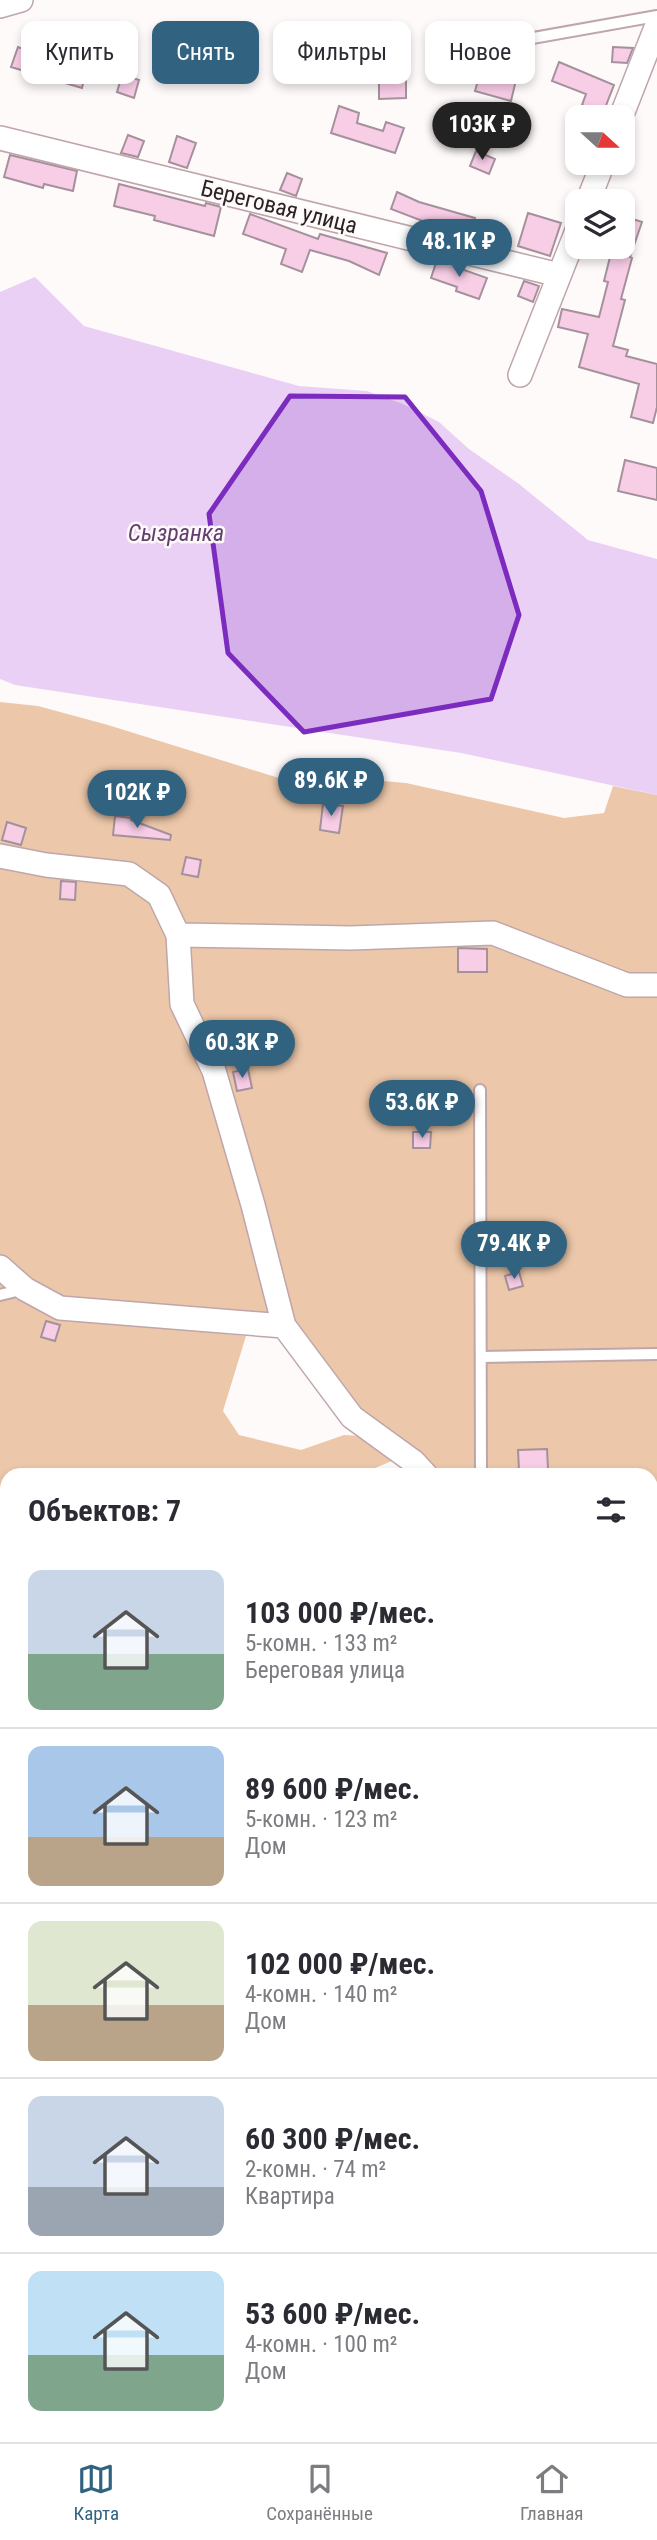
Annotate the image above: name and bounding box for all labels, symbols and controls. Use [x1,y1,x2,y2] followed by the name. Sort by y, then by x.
[21,21,138,84] chip: Купить
[152,21,259,84] chip: Снять
[273,21,411,84] chip: Фильтры
[425,21,535,84] chip: Новое
[425,102,539,162] pin: 103K ₽
[565,105,635,175] north arrow
[565,105,635,259] map controls
[448,111,516,138] text: 103K ₽
[198,175,360,239] street label: Береговая улица
[565,189,635,259] button: layers
[394,219,524,279] pin: 48.1K ₽
[422,228,496,255] text: 48.1K ₽
[128,519,224,547] water label: Сызранка
[266,758,396,818] pin: 89.6K ₽
[294,767,368,794] text: 89.6K ₽
[80,770,194,830] pin: 102K ₽
[103,779,171,806] text: 102K ₽
[177,1020,307,1080] pin: 60.3K ₽
[205,1029,279,1056] text: 60.3K ₽
[357,1080,487,1140] pin: 53.6K ₽
[385,1089,459,1116] text: 53.6K ₽
[449,1222,579,1281] pin: 79.4K ₽
[477,1230,551,1257] text: 79.4K ₽
[592,1491,630,1529] icon: filters
[28,1493,181,1528] text: Объектов: 7
[245,1595,435,1630] text: 103 000 ₽/мес.
[84,1598,168,1682] icon: home
[245,1630,397,1657] text: 5-комн. · 133 m²
[245,1657,405,1684] text: Береговая улица
[245,1771,420,1806] text: 89 600 ₽/мес.
[84,1774,168,1858] icon: home
[245,1806,397,1833] text: 5-комн. · 123 m²
[245,1833,287,1860] text: Дом
[245,1946,435,1981] text: 102 000 ₽/мес.
[84,1949,168,2033] icon: home
[245,1981,397,2008] text: 4-комн. · 140 m²
[245,2008,287,2035] text: Дом
[245,2121,420,2156] text: 60 300 ₽/мес.
[84,2124,168,2208] icon: home
[245,2156,386,2183] text: 2-комн. · 74 m²
[245,2183,335,2210] text: Квартира
[245,2296,420,2331] text: 53 600 ₽/мес.
[84,2299,168,2383] icon: home
[245,2331,397,2358] text: 4-комн. · 100 m²
[245,2358,287,2385] text: Дом
[74,2460,119,2525] tab: Карта
[266,2460,373,2525] tab: Сохранённые
[520,2460,583,2525] tab: Главная

